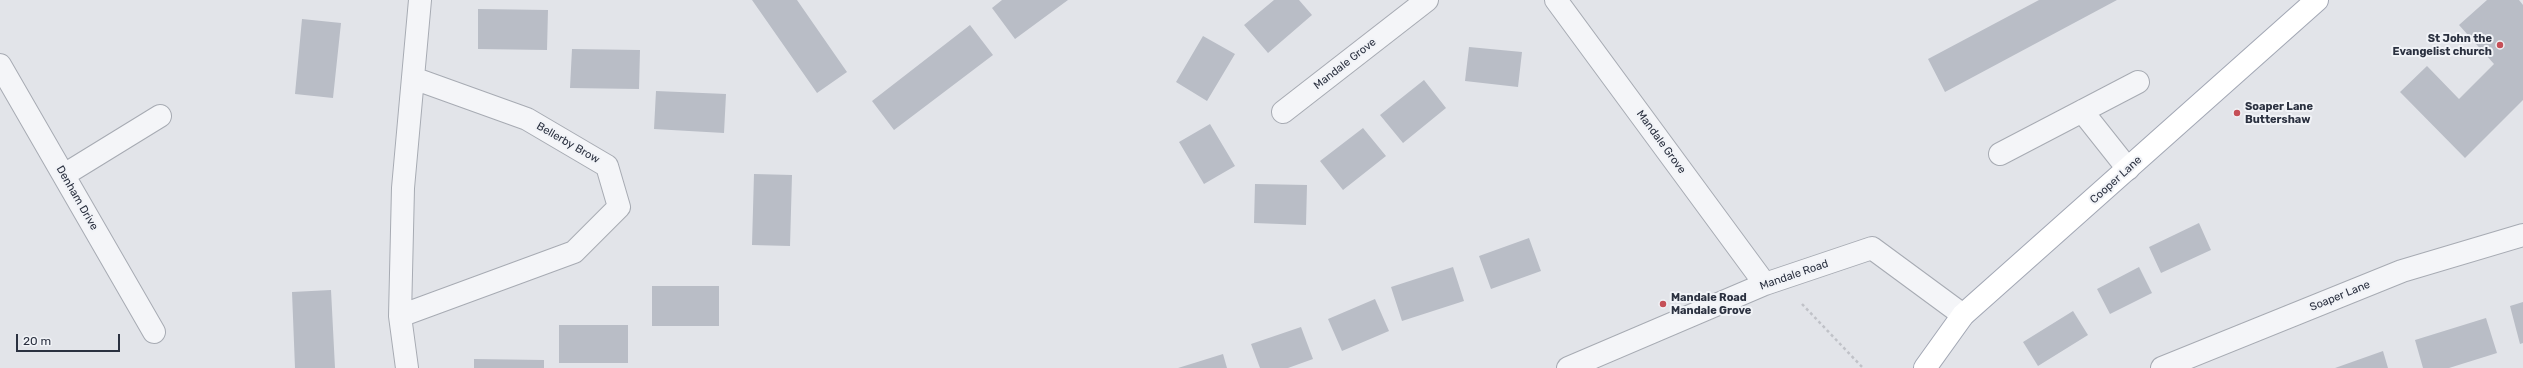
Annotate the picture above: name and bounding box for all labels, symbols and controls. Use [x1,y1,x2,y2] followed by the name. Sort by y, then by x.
[2393,32,2492,58] place label: St John the Evangelist church
[1311,36,1379,92] street label: Mandale Grove
[2495,40,2505,50] marker: St John the Evangelist church
[2245,100,2313,126] place label: Soaper Lane Buttershaw
[1634,108,1688,176] street label: Mandale Grove
[2232,108,2242,118] marker: Soaper Lane Buttershaw
[534,120,602,166] street label: Bellerby Brow
[2088,153,2144,207] street label: Cooper Lane
[53,163,101,233] street label: Denham Drive
[1758,257,1830,293] street label: Mandale Road
[2308,278,2372,314] street label: Soaper Lane
[1671,291,1751,317] place label: Mandale Road Mandale Grove
[1658,299,1668,309] marker: Mandale Road Mandale Grove
[18,326,122,352] scale bar
[23,334,51,348] text: 20 m

